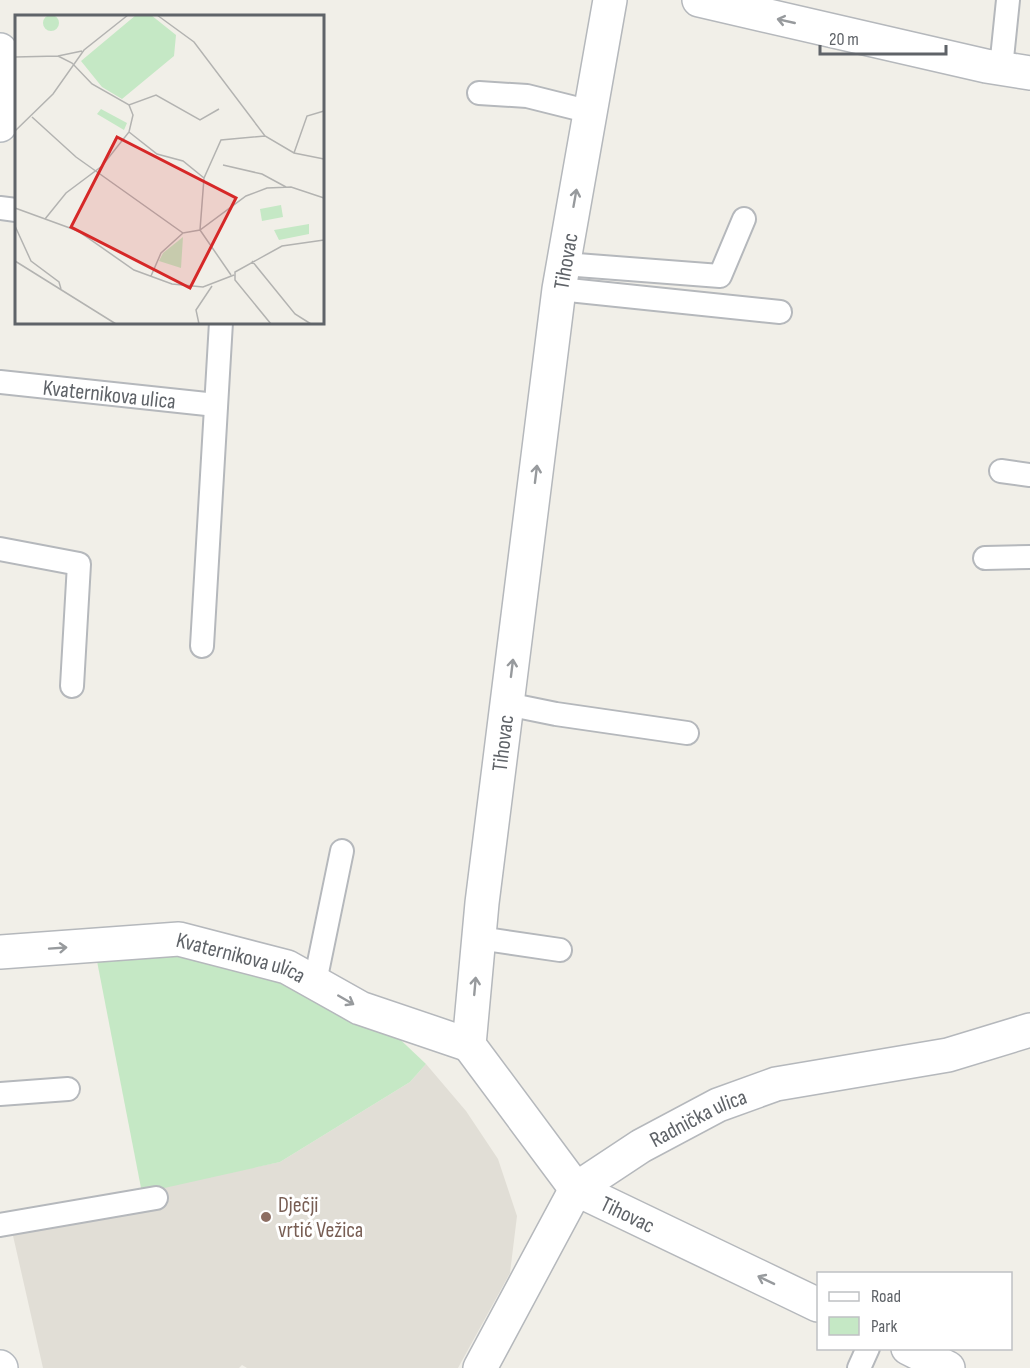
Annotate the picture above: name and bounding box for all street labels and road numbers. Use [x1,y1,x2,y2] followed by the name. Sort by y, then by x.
[548,231,585,292] street label: Tihovac
[41,375,177,416] street label: Kvaternikova ulica
[487,713,520,773] street label: Tihovac
[173,927,310,990] street label: Kvaternikova ulica
[645,1084,751,1154] street label: Radnička ulica
[596,1191,659,1240] street label: Tihovac

